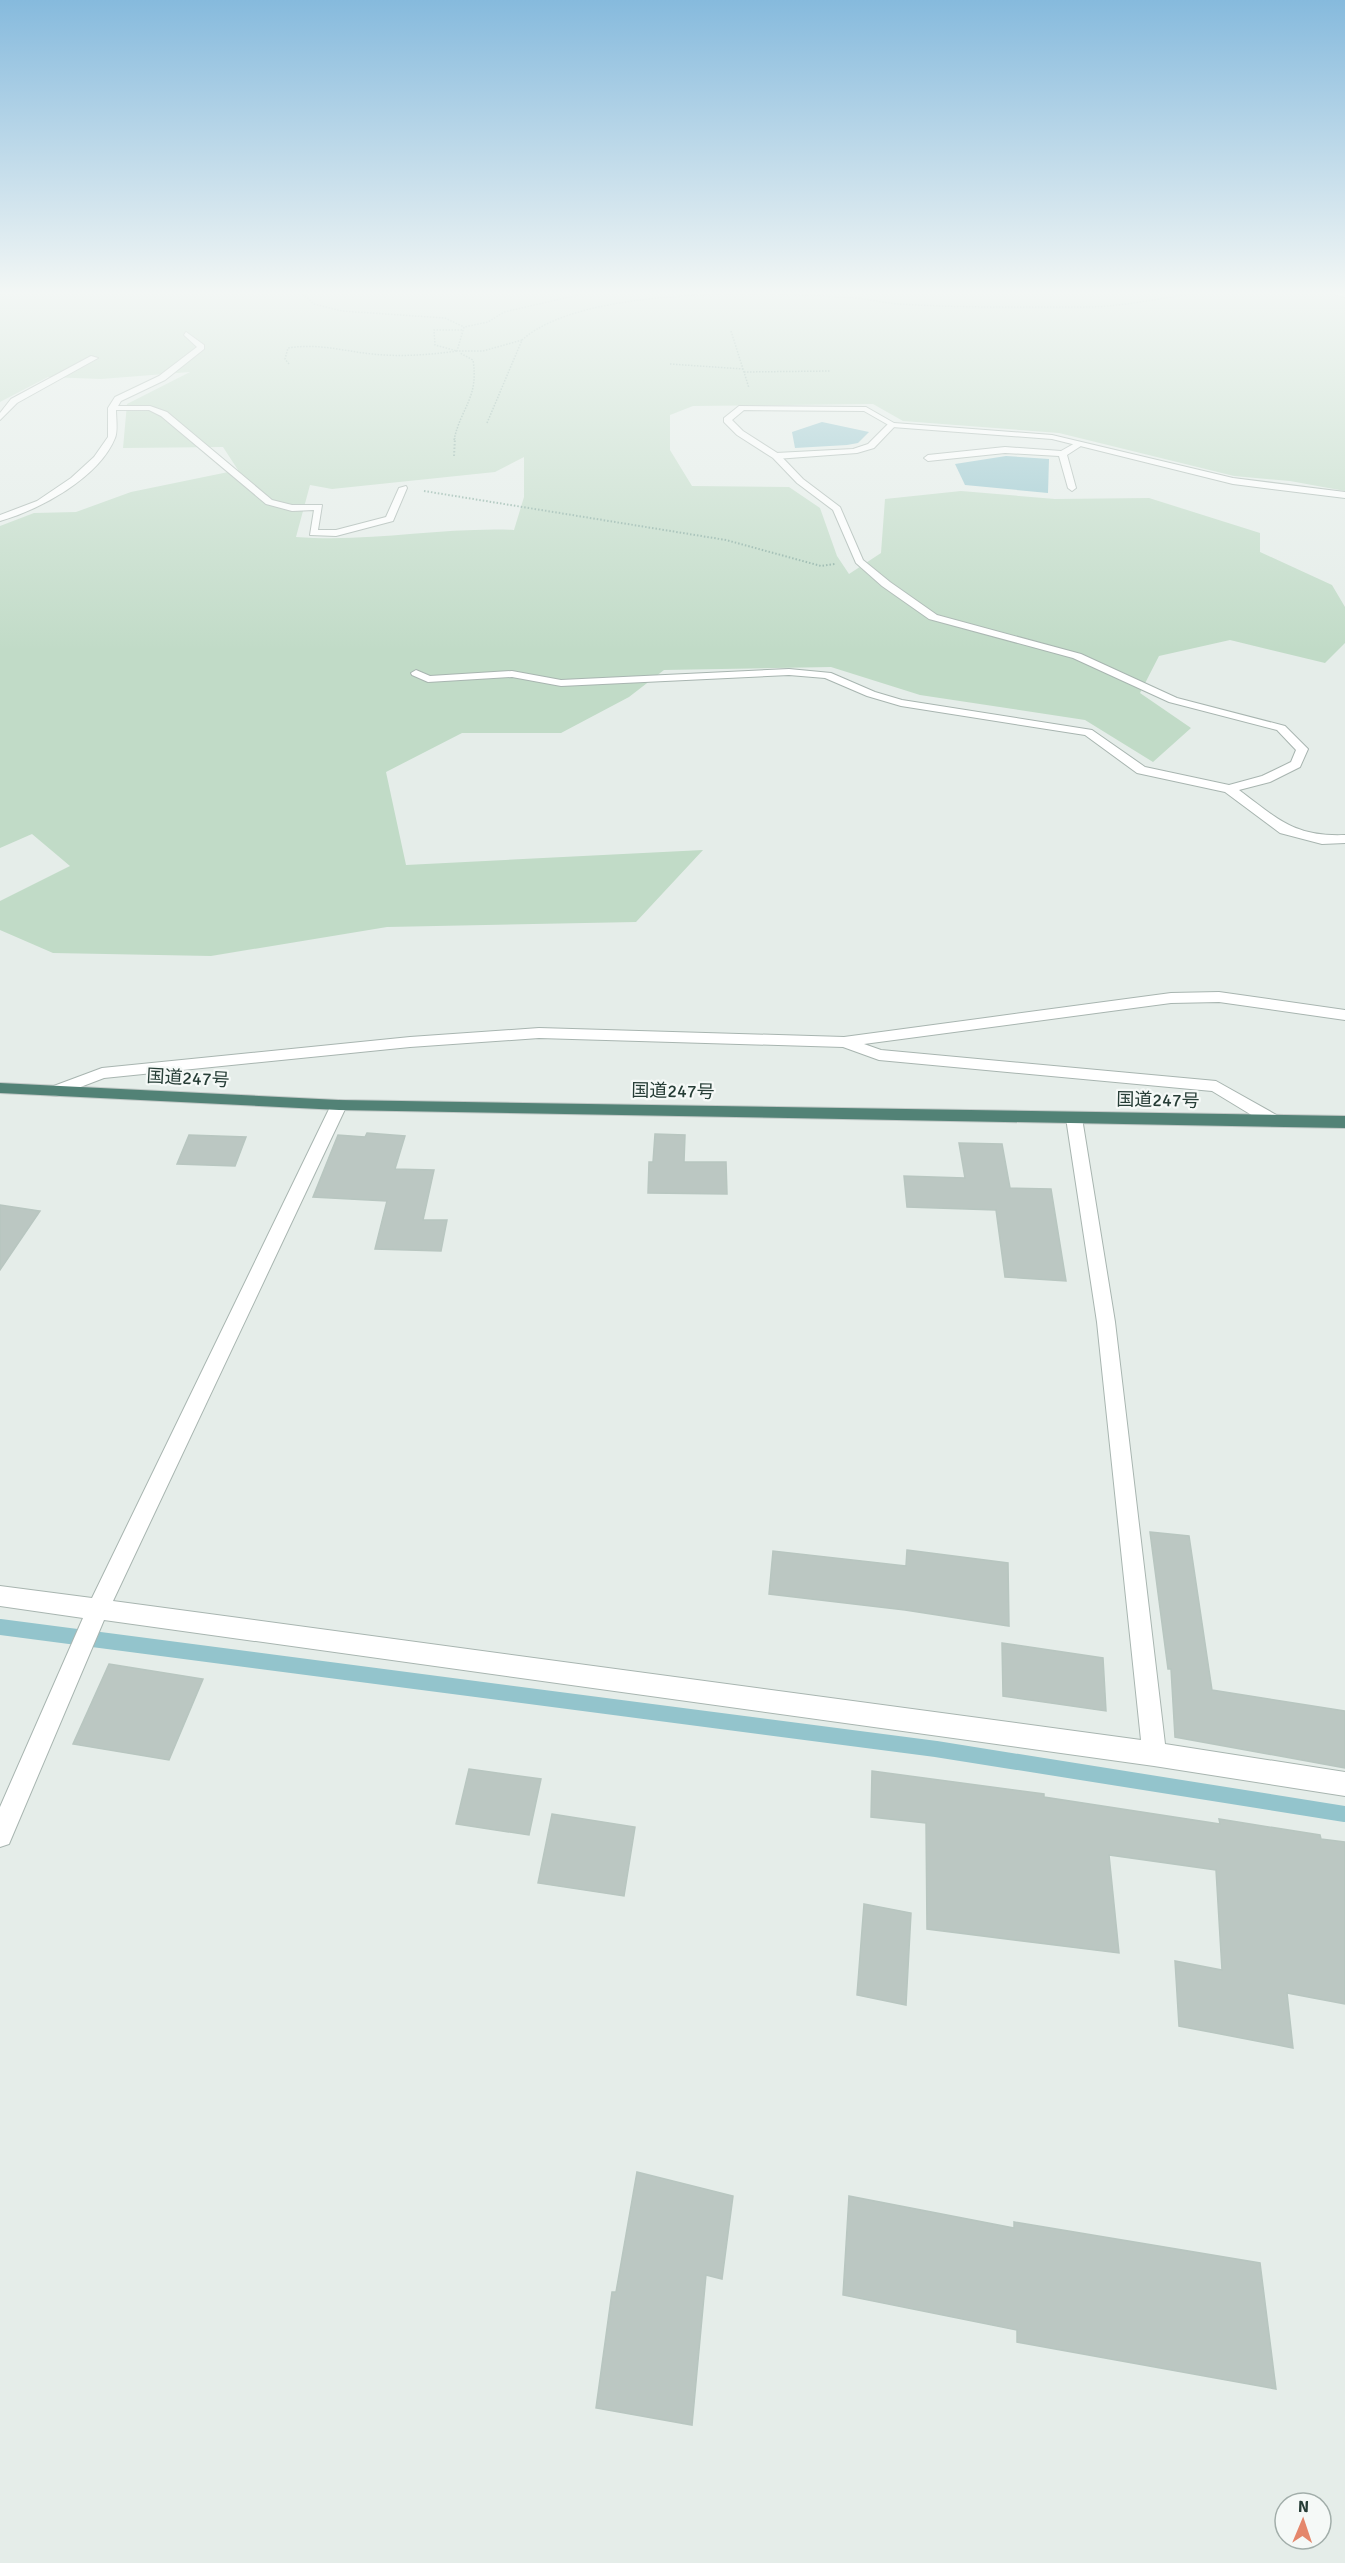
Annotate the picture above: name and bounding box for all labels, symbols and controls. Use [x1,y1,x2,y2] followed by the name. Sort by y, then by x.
[146,1065,230,1091] street label: 国道247号
[631,1079,715,1103] street label: 国道247号
[1116,1088,1200,1112] street label: 国道247号
[1273,2491,1333,2551] north arrow
[1298,2497,1309,2517] text: N

